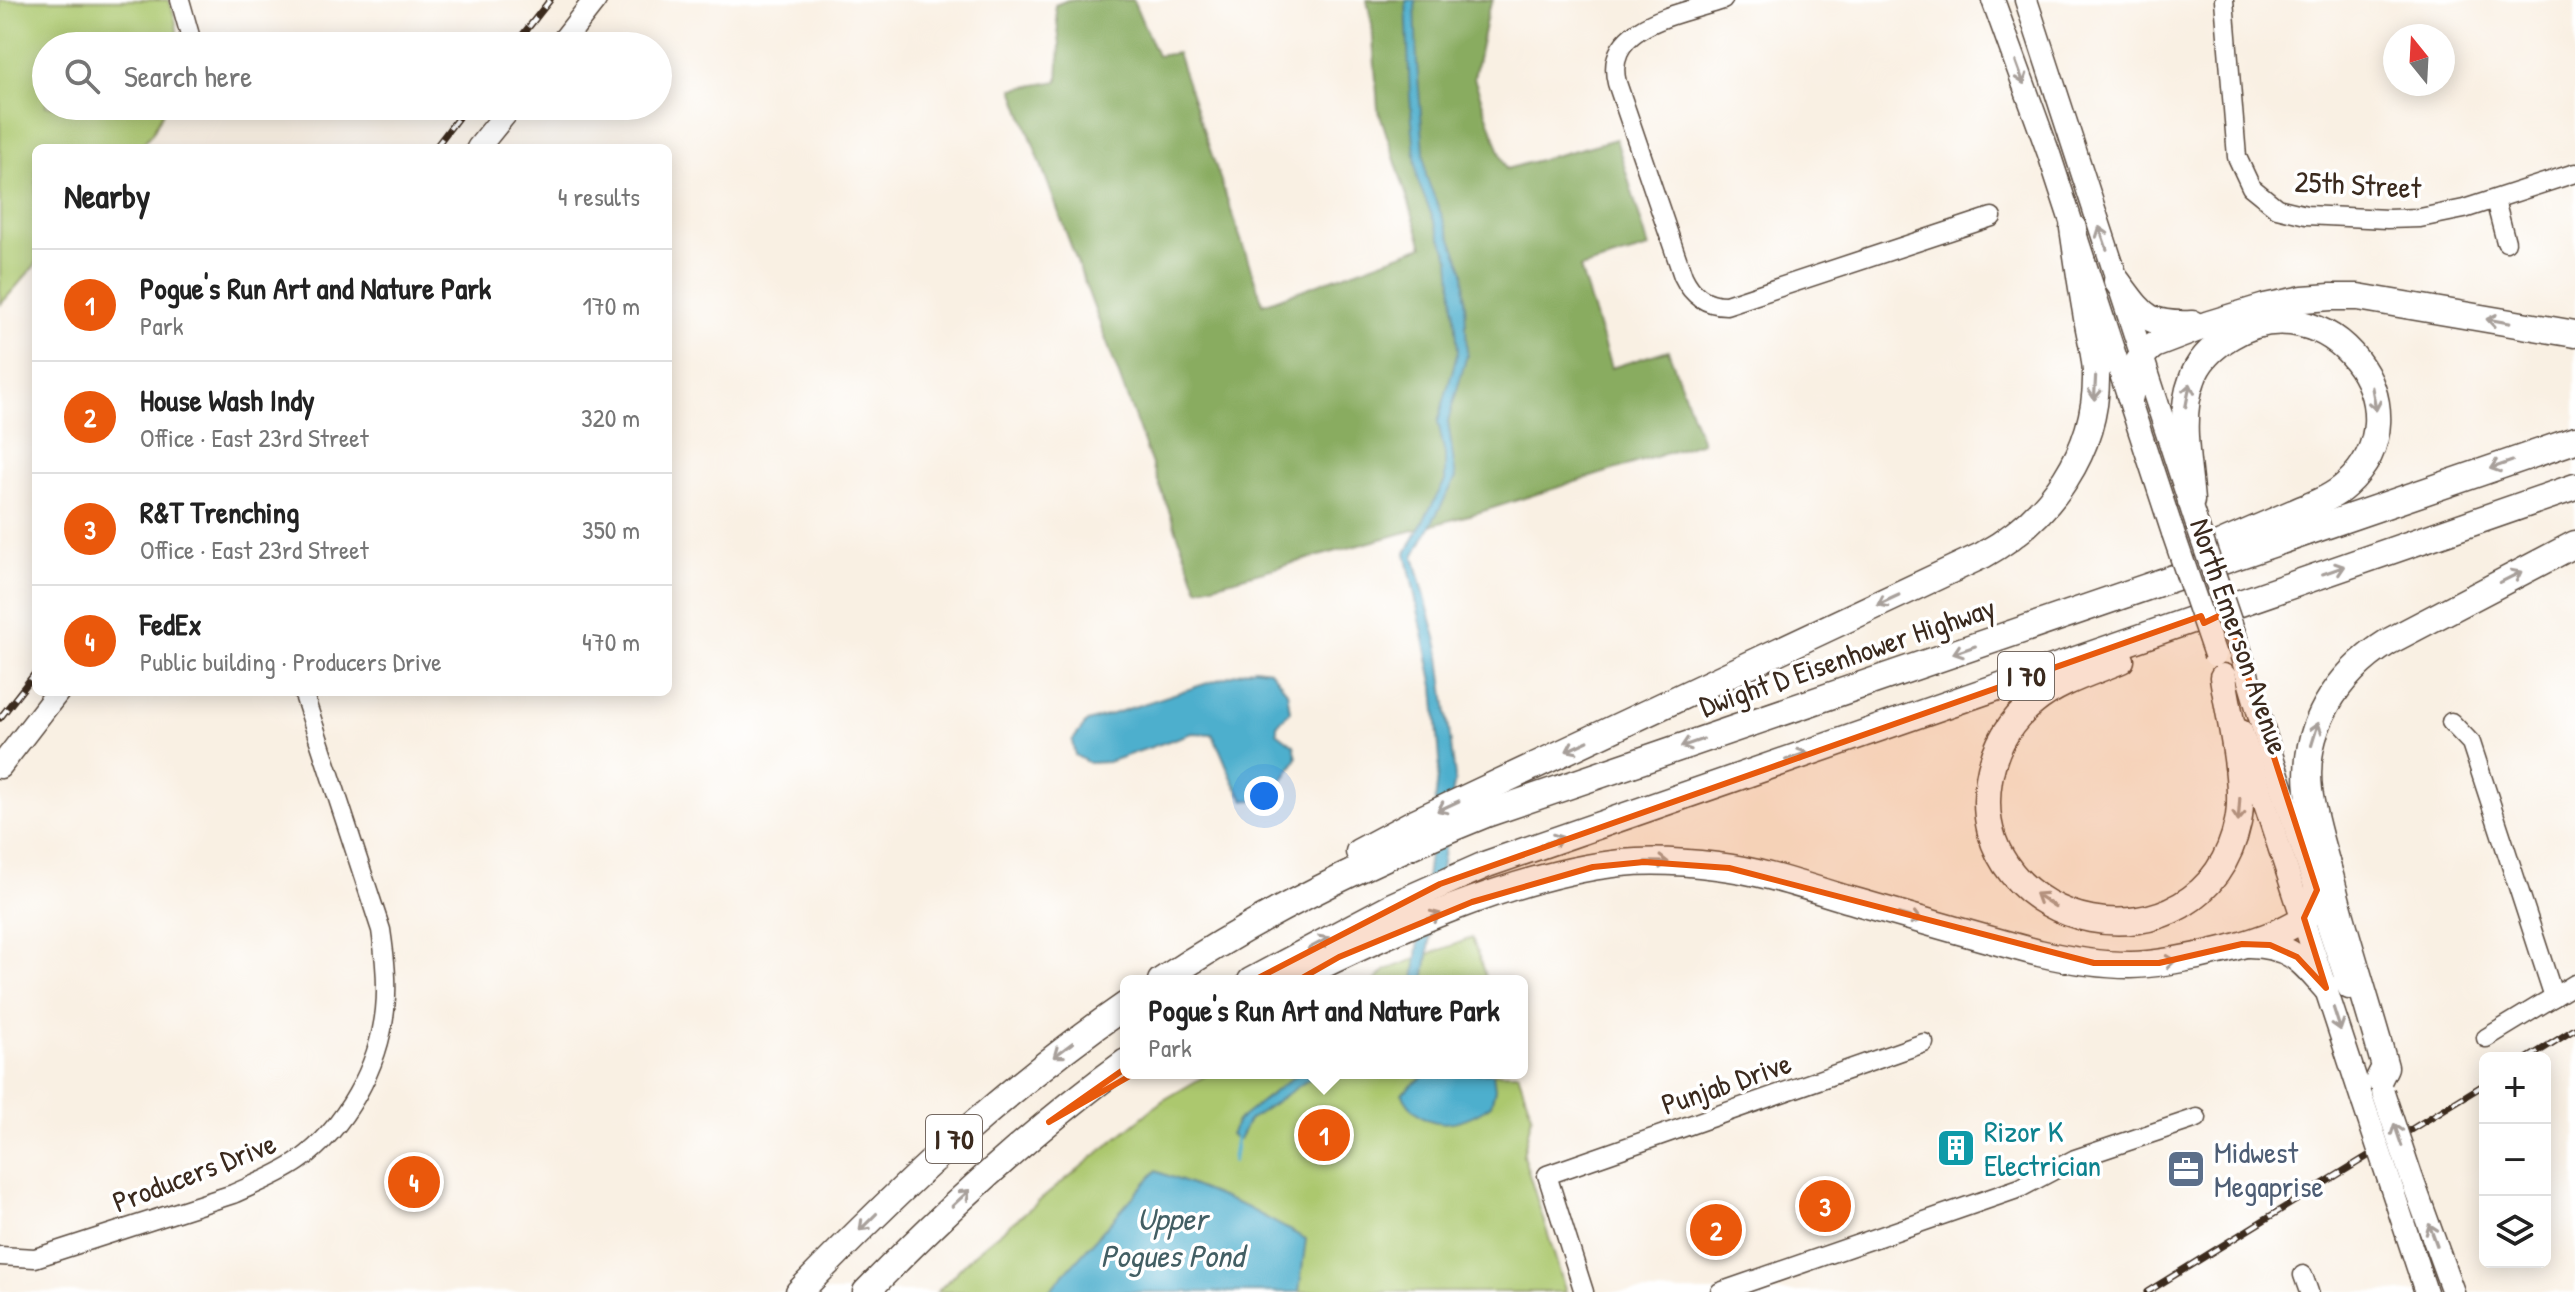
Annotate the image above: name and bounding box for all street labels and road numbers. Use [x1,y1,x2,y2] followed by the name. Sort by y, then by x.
[2294,161,2423,207] street label: 25th Street
[2181,513,2299,759] street label: North Emerson Avenue
[1694,587,2000,725] street label: Dwight D Eisenhower Highway
[1998,652,2054,700] road number: I 70
[1656,1042,1796,1124] street label: Punjab Drive
[926,1115,982,1163] road number: I 70
[107,1123,281,1221] street label: Producers Drive

